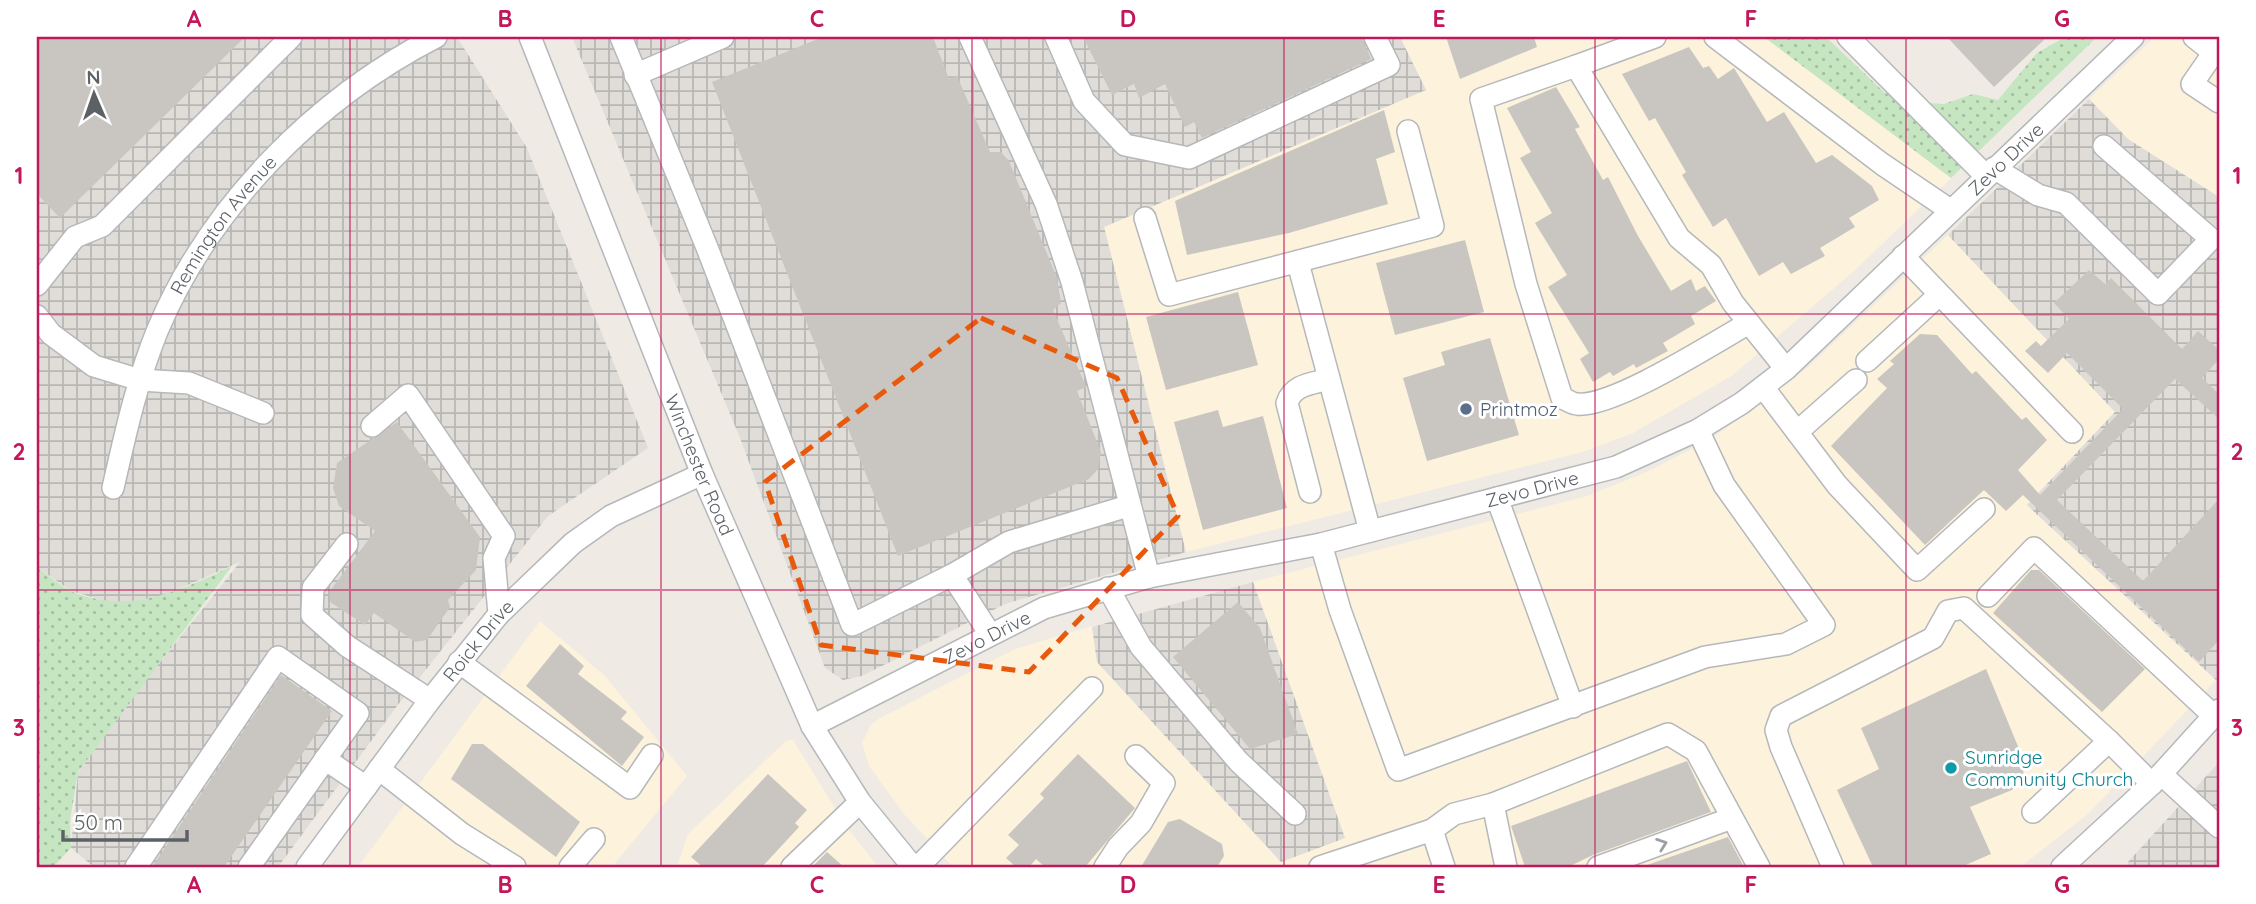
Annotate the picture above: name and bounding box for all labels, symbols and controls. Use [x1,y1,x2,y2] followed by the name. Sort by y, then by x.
[187,4,202,33] text: A
[497,4,513,33] text: B
[810,4,824,33] text: C
[1120,4,1136,33] text: D
[1432,4,1446,33] text: E
[1745,4,1757,33] text: F
[2054,4,2070,33] text: G
[60,60,130,130] north arrow
[86,65,101,89] text: N
[1963,117,2048,200] street label: Zevo Drive
[165,150,282,298] street label: Remington Avenue
[15,161,23,190] text: 1
[2233,161,2241,190] text: 1
[660,391,739,539] street label: Winchester Road
[1480,397,1558,421] place label: Printmoz
[1458,401,1474,417] marker: Printmoz
[12,437,26,466] text: 2
[2230,437,2244,466] text: 2
[1483,465,1581,513] street label: Zevo Drive
[438,594,519,686] street label: Roick Drive
[939,605,1035,669] street label: Zevo Drive
[13,713,25,742] text: 3
[2231,713,2243,742] text: 3
[1965,745,2133,791] place label: Sunridge Community Church
[1943,760,1959,776] marker: Sunridge Community Church
[63,799,187,843] scale bar
[74,809,123,835] text: 50 m
[1655,838,1667,852] one-way arrow
[187,870,202,899] text: A
[497,870,513,899] text: B
[810,870,824,899] text: C
[1120,870,1136,899] text: D
[1432,870,1446,899] text: E
[1745,870,1757,899] text: F
[2054,870,2070,899] text: G

